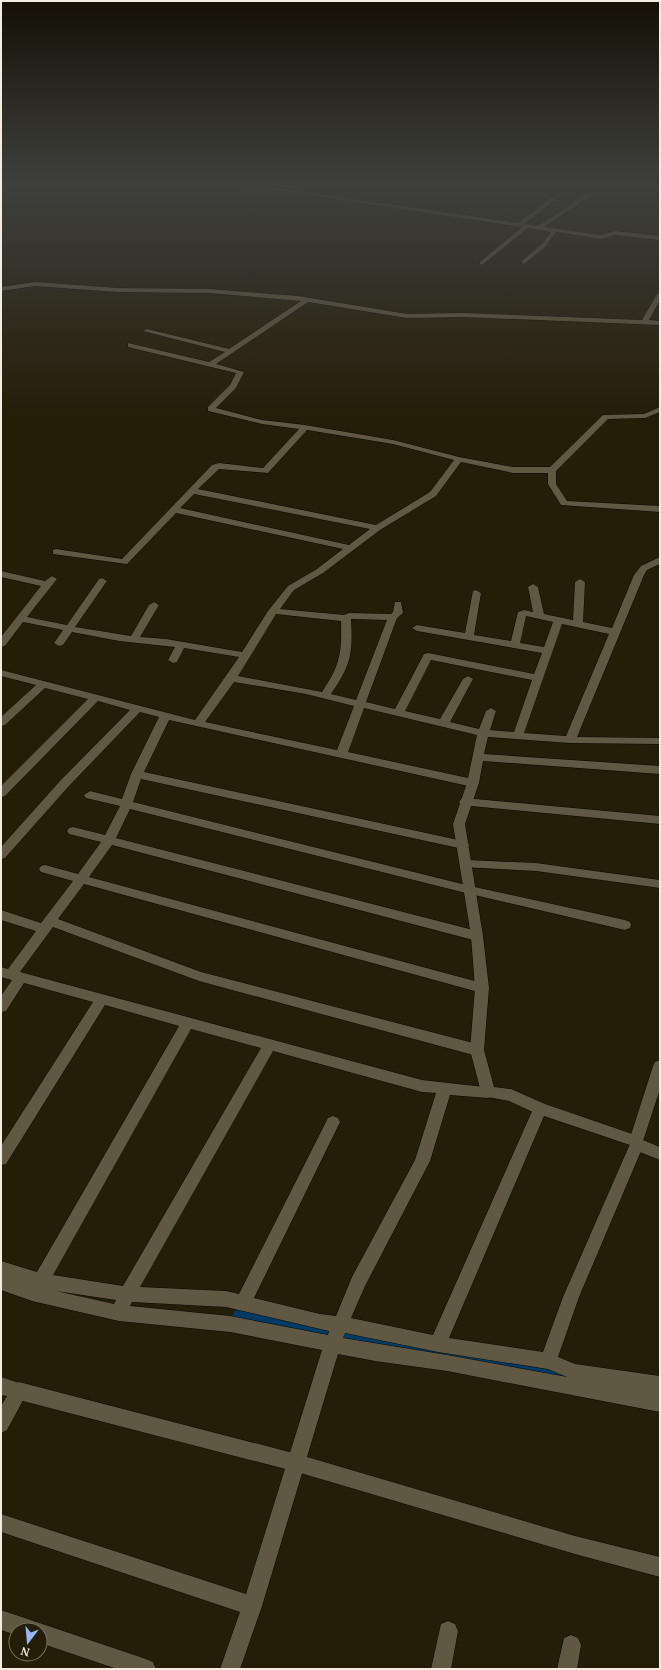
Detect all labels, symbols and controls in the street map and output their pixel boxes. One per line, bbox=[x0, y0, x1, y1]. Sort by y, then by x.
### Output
north arrow bbox=[8, 1622, 48, 1662]
text: N bbox=[19, 1644, 31, 1660]

